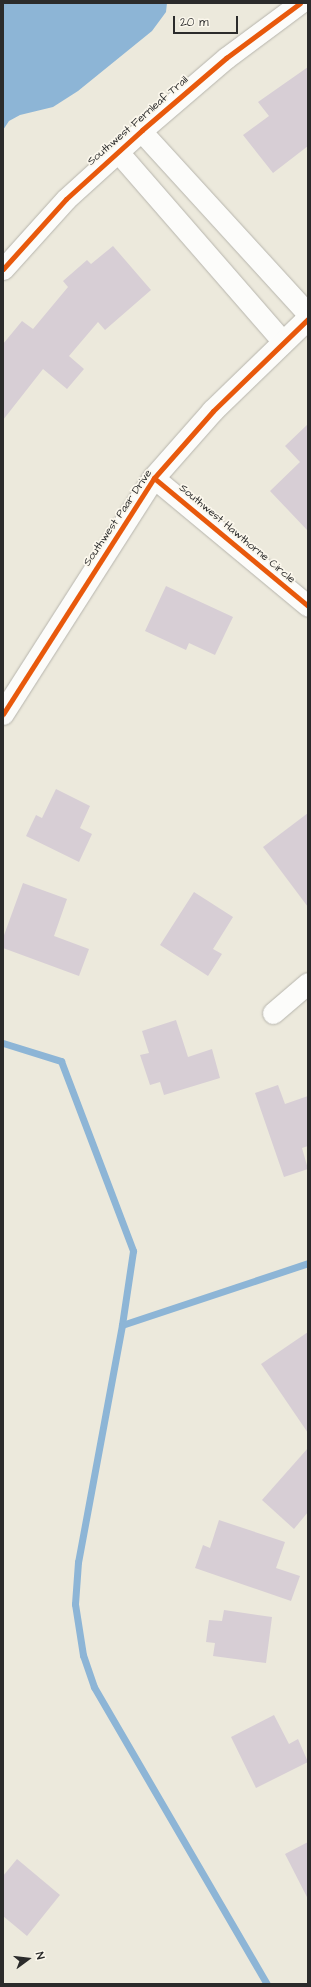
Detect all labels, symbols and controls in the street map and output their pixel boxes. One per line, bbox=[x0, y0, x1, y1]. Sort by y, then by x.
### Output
scale bar bbox=[175, 8, 240, 34]
text: 20 m bbox=[180, 14, 209, 31]
street label: Southwest Fernleaf Trail bbox=[85, 74, 191, 168]
street label: Southwest Paar Drive bbox=[81, 467, 155, 569]
street label: Southwest Hawthorne Circle bbox=[176, 482, 298, 586]
north arrow bbox=[8, 1939, 48, 1979]
text: N bbox=[32, 1950, 48, 1961]

